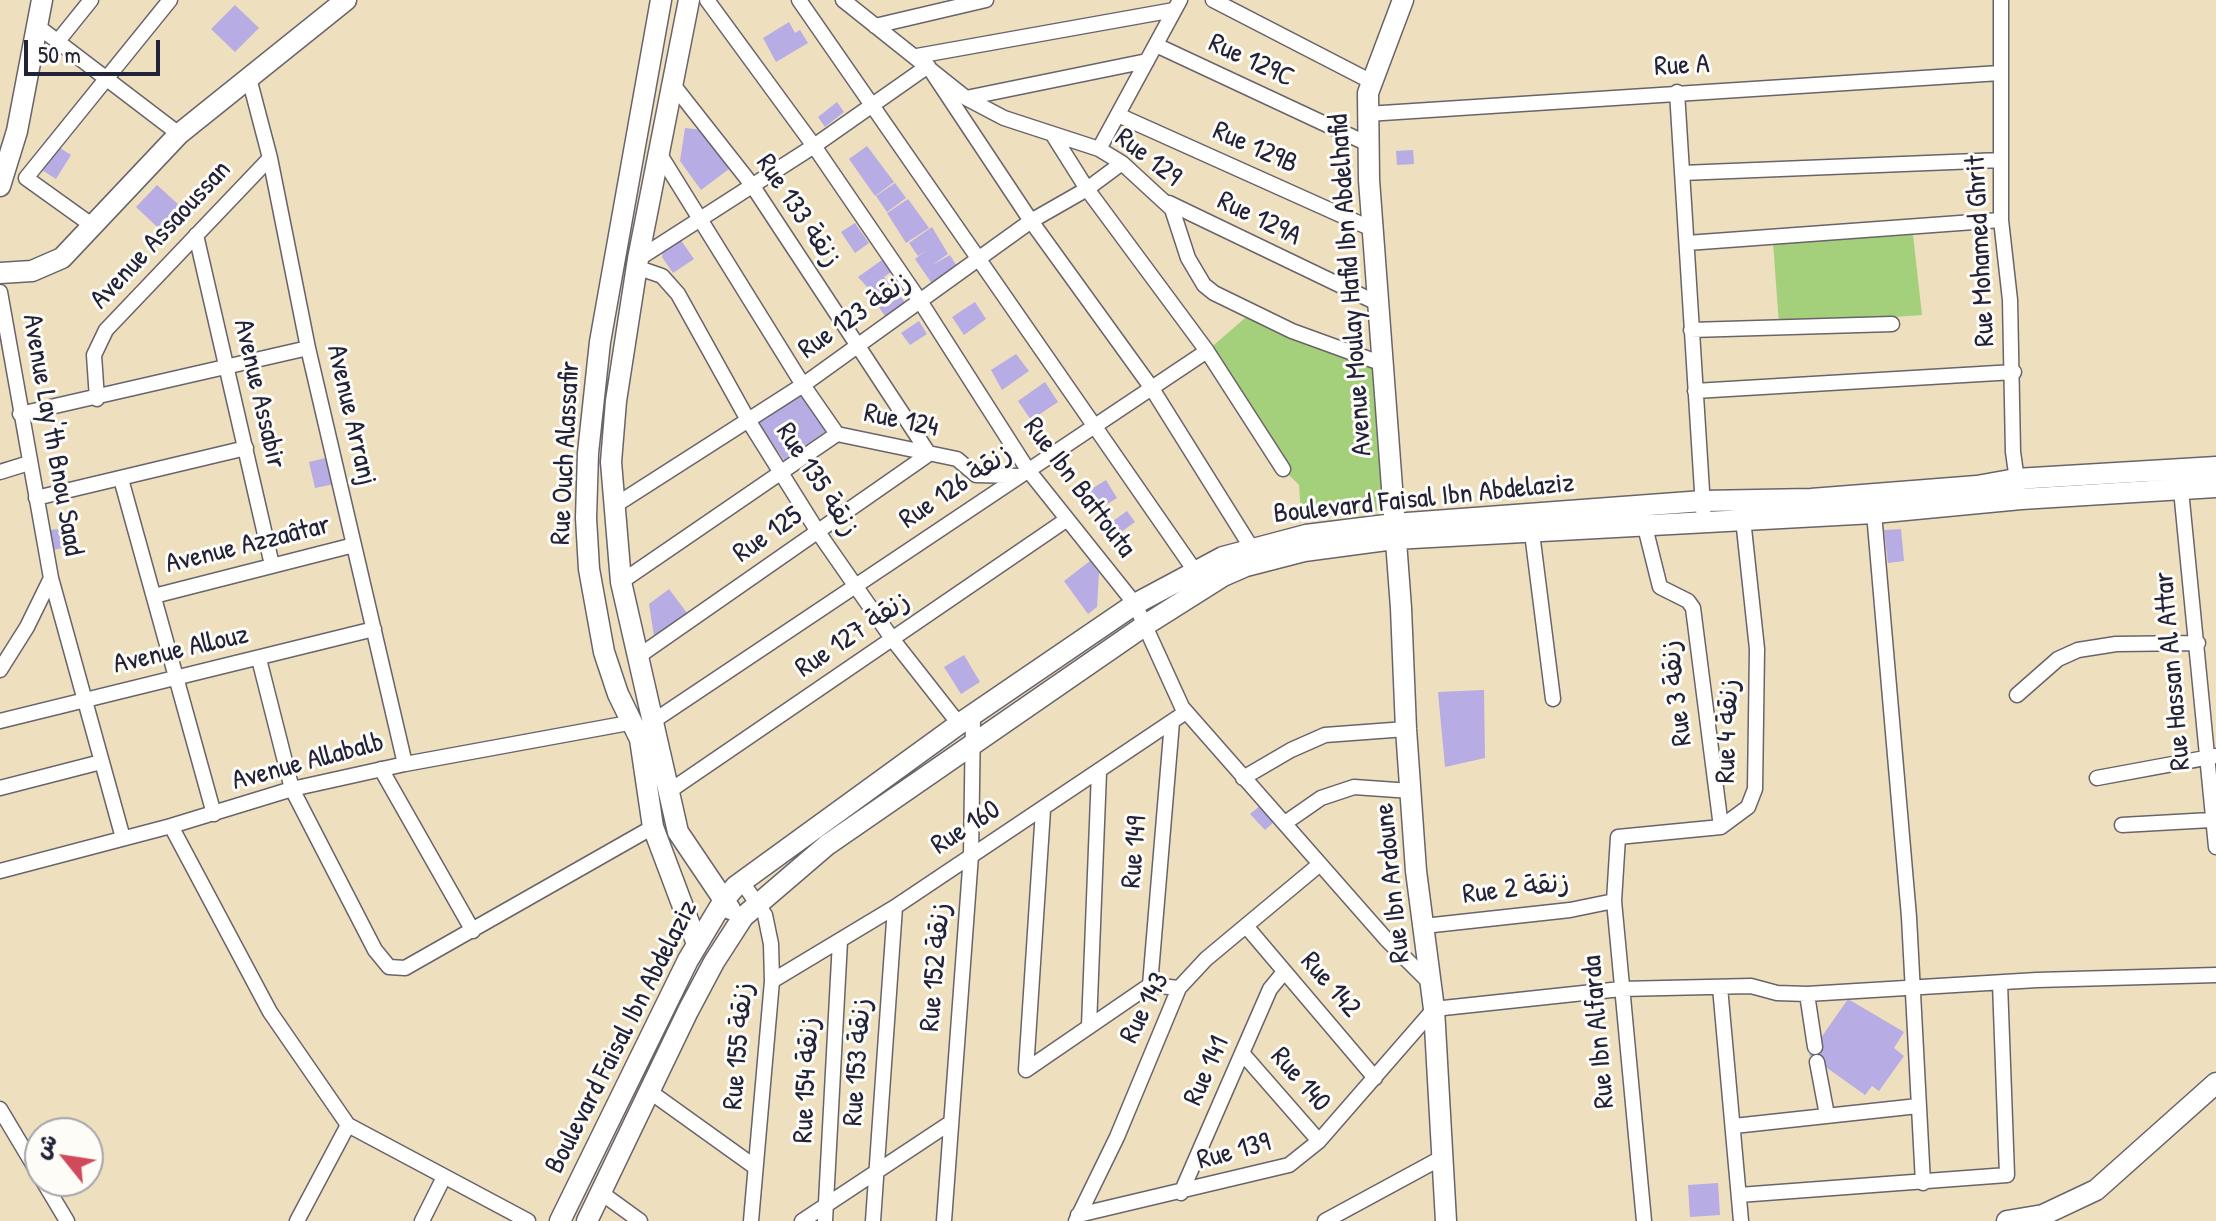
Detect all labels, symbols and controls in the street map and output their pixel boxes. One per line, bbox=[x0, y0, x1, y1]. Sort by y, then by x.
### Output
scale bar bbox=[28, 24, 164, 74]
street label: Rue 129C bbox=[1203, 27, 1299, 95]
text: 50 m bbox=[38, 38, 81, 70]
street label: Rue A bbox=[1654, 48, 1710, 84]
street label: Avenue Moulay Hafid Ibn Abdelhafid bbox=[1322, 113, 1380, 457]
street label: Rue 129B bbox=[1207, 115, 1303, 181]
street label: Rue 129 bbox=[1108, 122, 1188, 194]
street label: Rue 133 زنقة bbox=[748, 148, 848, 274]
street label: Avenue Assaoussan bbox=[83, 154, 239, 316]
street label: Rue Mohamed Ghrit bbox=[1959, 154, 2003, 348]
street label: Rue 129A bbox=[1212, 184, 1306, 254]
street label: Rue 123 زنقة bbox=[792, 265, 918, 367]
street label: Avenue Lay'th Bnou Saad bbox=[14, 312, 90, 558]
street label: Avenue Assabir bbox=[226, 316, 292, 472]
street label: Avenue Arranj bbox=[319, 342, 383, 488]
street label: Rue Ouch Alassafir bbox=[544, 360, 588, 546]
street label: Rue 124 bbox=[861, 397, 941, 445]
street label: Rue Ibn Battouta bbox=[1016, 412, 1142, 564]
street label: Rue 135 زنقة bbox=[768, 417, 866, 543]
street label: Rue 126 زنقة bbox=[893, 437, 1019, 537]
street label: Boulevard Faisal Ibn Abdelaziz bbox=[1272, 467, 1576, 531]
street label: Rue 125 bbox=[727, 499, 809, 571]
street label: Avenue Azzaâtar bbox=[162, 508, 334, 582]
street label: Rue Hassan Al Attar bbox=[2148, 570, 2198, 772]
street label: Rue 127 زنقة bbox=[789, 584, 917, 686]
street label: Avenue Allouz bbox=[110, 618, 252, 682]
street label: Rue 3 زنقة bbox=[1654, 638, 1700, 748]
street label: Rue 4 زنقة bbox=[1709, 678, 1747, 784]
street label: Avenue Allabalb bbox=[228, 726, 388, 798]
street label: Rue 160 bbox=[925, 793, 1007, 863]
street label: Rue Ibn Ardoune bbox=[1368, 802, 1418, 964]
street label: Rue 149 bbox=[1115, 814, 1155, 890]
street label: Rue 2 زنقة bbox=[1461, 866, 1571, 912]
street label: Boulevard Faisal Ibn Abdelaziz bbox=[538, 895, 706, 1179]
street label: Rue 152 زنقة bbox=[914, 901, 958, 1033]
street label: Rue 142 bbox=[1293, 946, 1367, 1024]
street label: Rue Ibn Alfarda bbox=[1576, 954, 1622, 1110]
street label: Rue 143 bbox=[1113, 967, 1177, 1049]
street label: Rue 155 زنقة bbox=[717, 981, 761, 1111]
street label: Rue 153 زنقة bbox=[837, 997, 879, 1127]
street label: Rue 154 زنقة bbox=[787, 1016, 827, 1144]
street label: Rue 141 bbox=[1177, 1031, 1237, 1111]
street label: Rue 140 bbox=[1263, 1041, 1337, 1119]
north arrow bbox=[24, 1117, 104, 1197]
street label: Rue 139 bbox=[1194, 1126, 1274, 1178]
text: ش bbox=[26, 1128, 64, 1164]

